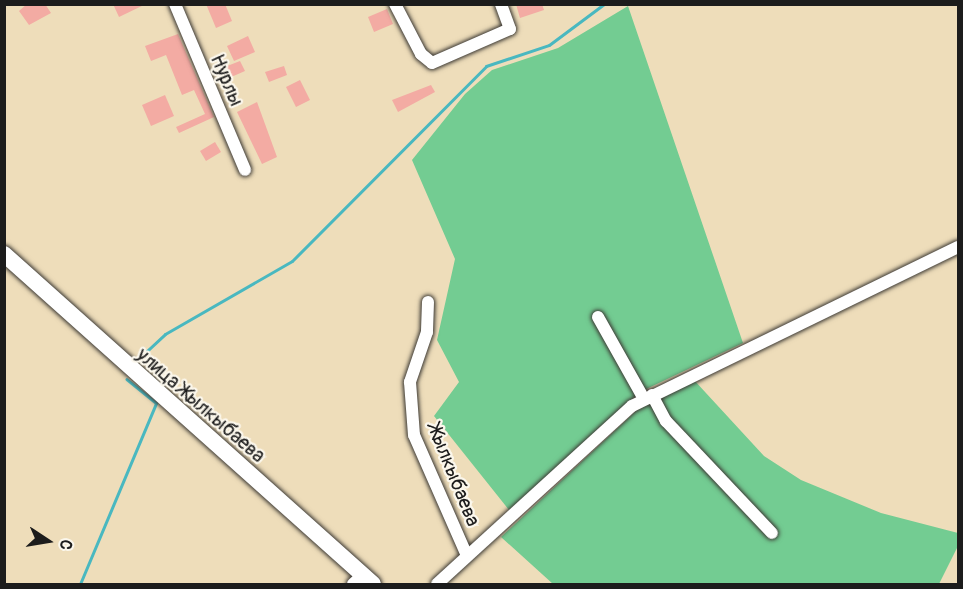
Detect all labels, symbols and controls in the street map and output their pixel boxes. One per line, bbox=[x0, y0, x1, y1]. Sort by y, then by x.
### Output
street label: Нурлы bbox=[205, 50, 249, 110]
street label: улица Жылкыбаева bbox=[132, 343, 270, 467]
street label: Жылкыбаева bbox=[423, 420, 485, 530]
north arrow bbox=[18, 511, 78, 571]
text: С bbox=[55, 538, 76, 552]

